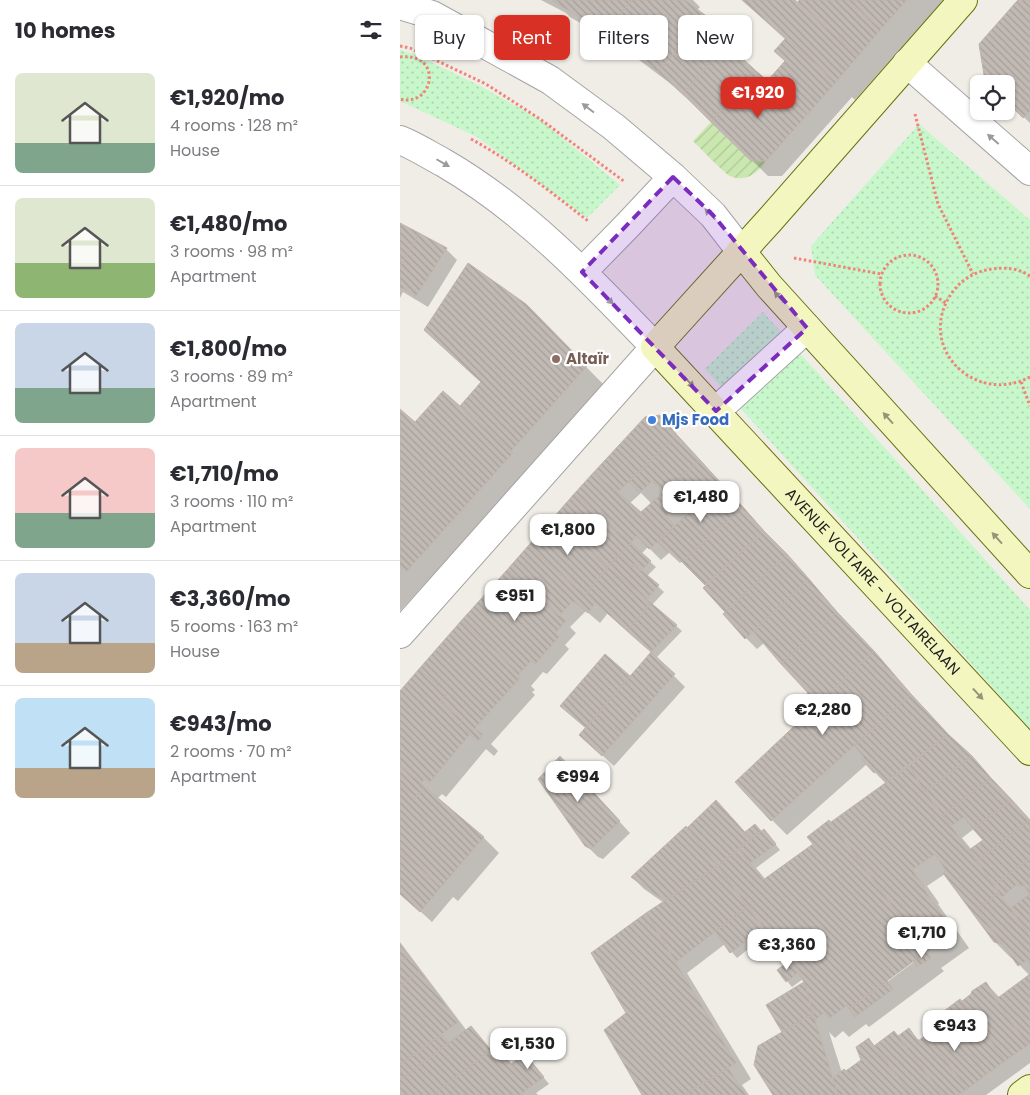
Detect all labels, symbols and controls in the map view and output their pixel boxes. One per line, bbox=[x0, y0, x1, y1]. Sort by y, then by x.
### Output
chip: Buy bbox=[415, 15, 484, 60]
chip: Rent bbox=[494, 15, 570, 60]
chip: Filters bbox=[580, 15, 668, 60]
chip: New bbox=[678, 15, 752, 60]
text: 10 homes bbox=[15, 16, 115, 45]
icon: filters bbox=[357, 16, 385, 44]
map controls bbox=[970, 75, 1015, 120]
button: locate bbox=[970, 75, 1015, 120]
pin: €1,920 bbox=[717, 76, 799, 119]
text: €1,920 bbox=[732, 81, 784, 104]
text: €1,920/mo bbox=[170, 83, 284, 112]
icon: home bbox=[55, 93, 115, 153]
one-way arrow bbox=[582, 102, 595, 113]
text: 4 rooms · 128 m² bbox=[170, 114, 298, 137]
one-way arrow bbox=[988, 133, 1000, 145]
text: House bbox=[170, 139, 220, 162]
one-way arrow bbox=[436, 158, 450, 167]
one-way arrow bbox=[704, 208, 716, 220]
text: €1,480/mo bbox=[170, 209, 287, 238]
icon: home bbox=[55, 218, 115, 278]
text: 3 rooms · 98 m² bbox=[170, 240, 293, 263]
text: Apartment bbox=[170, 265, 257, 288]
one-way arrow bbox=[773, 292, 785, 304]
one-way arrow bbox=[602, 293, 614, 305]
text: €1,800/mo bbox=[170, 334, 287, 363]
icon: home bbox=[55, 343, 115, 403]
place label: Altaïr bbox=[566, 348, 610, 369]
marker: Altaïr bbox=[550, 353, 562, 365]
text: 3 rooms · 89 m² bbox=[170, 365, 293, 388]
one-way arrow bbox=[683, 375, 695, 387]
text: Apartment bbox=[170, 390, 257, 413]
place label: Mjs Food bbox=[662, 409, 729, 430]
one-way arrow bbox=[882, 412, 894, 424]
marker: Mjs Food bbox=[646, 414, 658, 426]
text: €1,710/mo bbox=[170, 459, 279, 488]
icon: home bbox=[55, 468, 115, 528]
pin: €1,480 bbox=[660, 480, 742, 523]
street label: AVENUE VOLTAIRE - VOLTAIRELAAN bbox=[781, 483, 965, 679]
text: €1,480 bbox=[674, 485, 728, 508]
text: 3 rooms · 110 m² bbox=[170, 490, 293, 513]
pin: €1,800 bbox=[527, 514, 609, 556]
text: Apartment bbox=[170, 515, 257, 538]
text: €1,800 bbox=[541, 518, 595, 541]
one-way arrow bbox=[991, 532, 1003, 544]
pin: €951 bbox=[485, 580, 545, 622]
text: €3,360/mo bbox=[170, 584, 290, 613]
text: €951 bbox=[496, 584, 535, 607]
icon: home bbox=[55, 593, 115, 653]
text: 5 rooms · 163 m² bbox=[170, 615, 298, 638]
text: House bbox=[170, 640, 220, 663]
one-way arrow bbox=[972, 688, 984, 700]
pin: €2,280 bbox=[782, 694, 864, 736]
text: €2,280 bbox=[795, 698, 851, 721]
text: €943/mo bbox=[170, 709, 272, 738]
icon: home bbox=[55, 718, 115, 778]
text: 2 rooms · 70 m² bbox=[170, 740, 292, 763]
pin: €994 bbox=[548, 760, 608, 803]
text: Apartment bbox=[170, 765, 257, 788]
text: €994 bbox=[556, 765, 600, 788]
pin: €1,710 bbox=[881, 916, 963, 959]
text: €1,710 bbox=[898, 921, 946, 944]
pin: €3,360 bbox=[746, 928, 828, 971]
text: €3,360 bbox=[758, 933, 816, 956]
pin: €943 bbox=[925, 1010, 985, 1052]
text: €943 bbox=[933, 1014, 977, 1037]
pin: €1,530 bbox=[487, 1028, 569, 1070]
text: €1,530 bbox=[501, 1032, 555, 1055]

